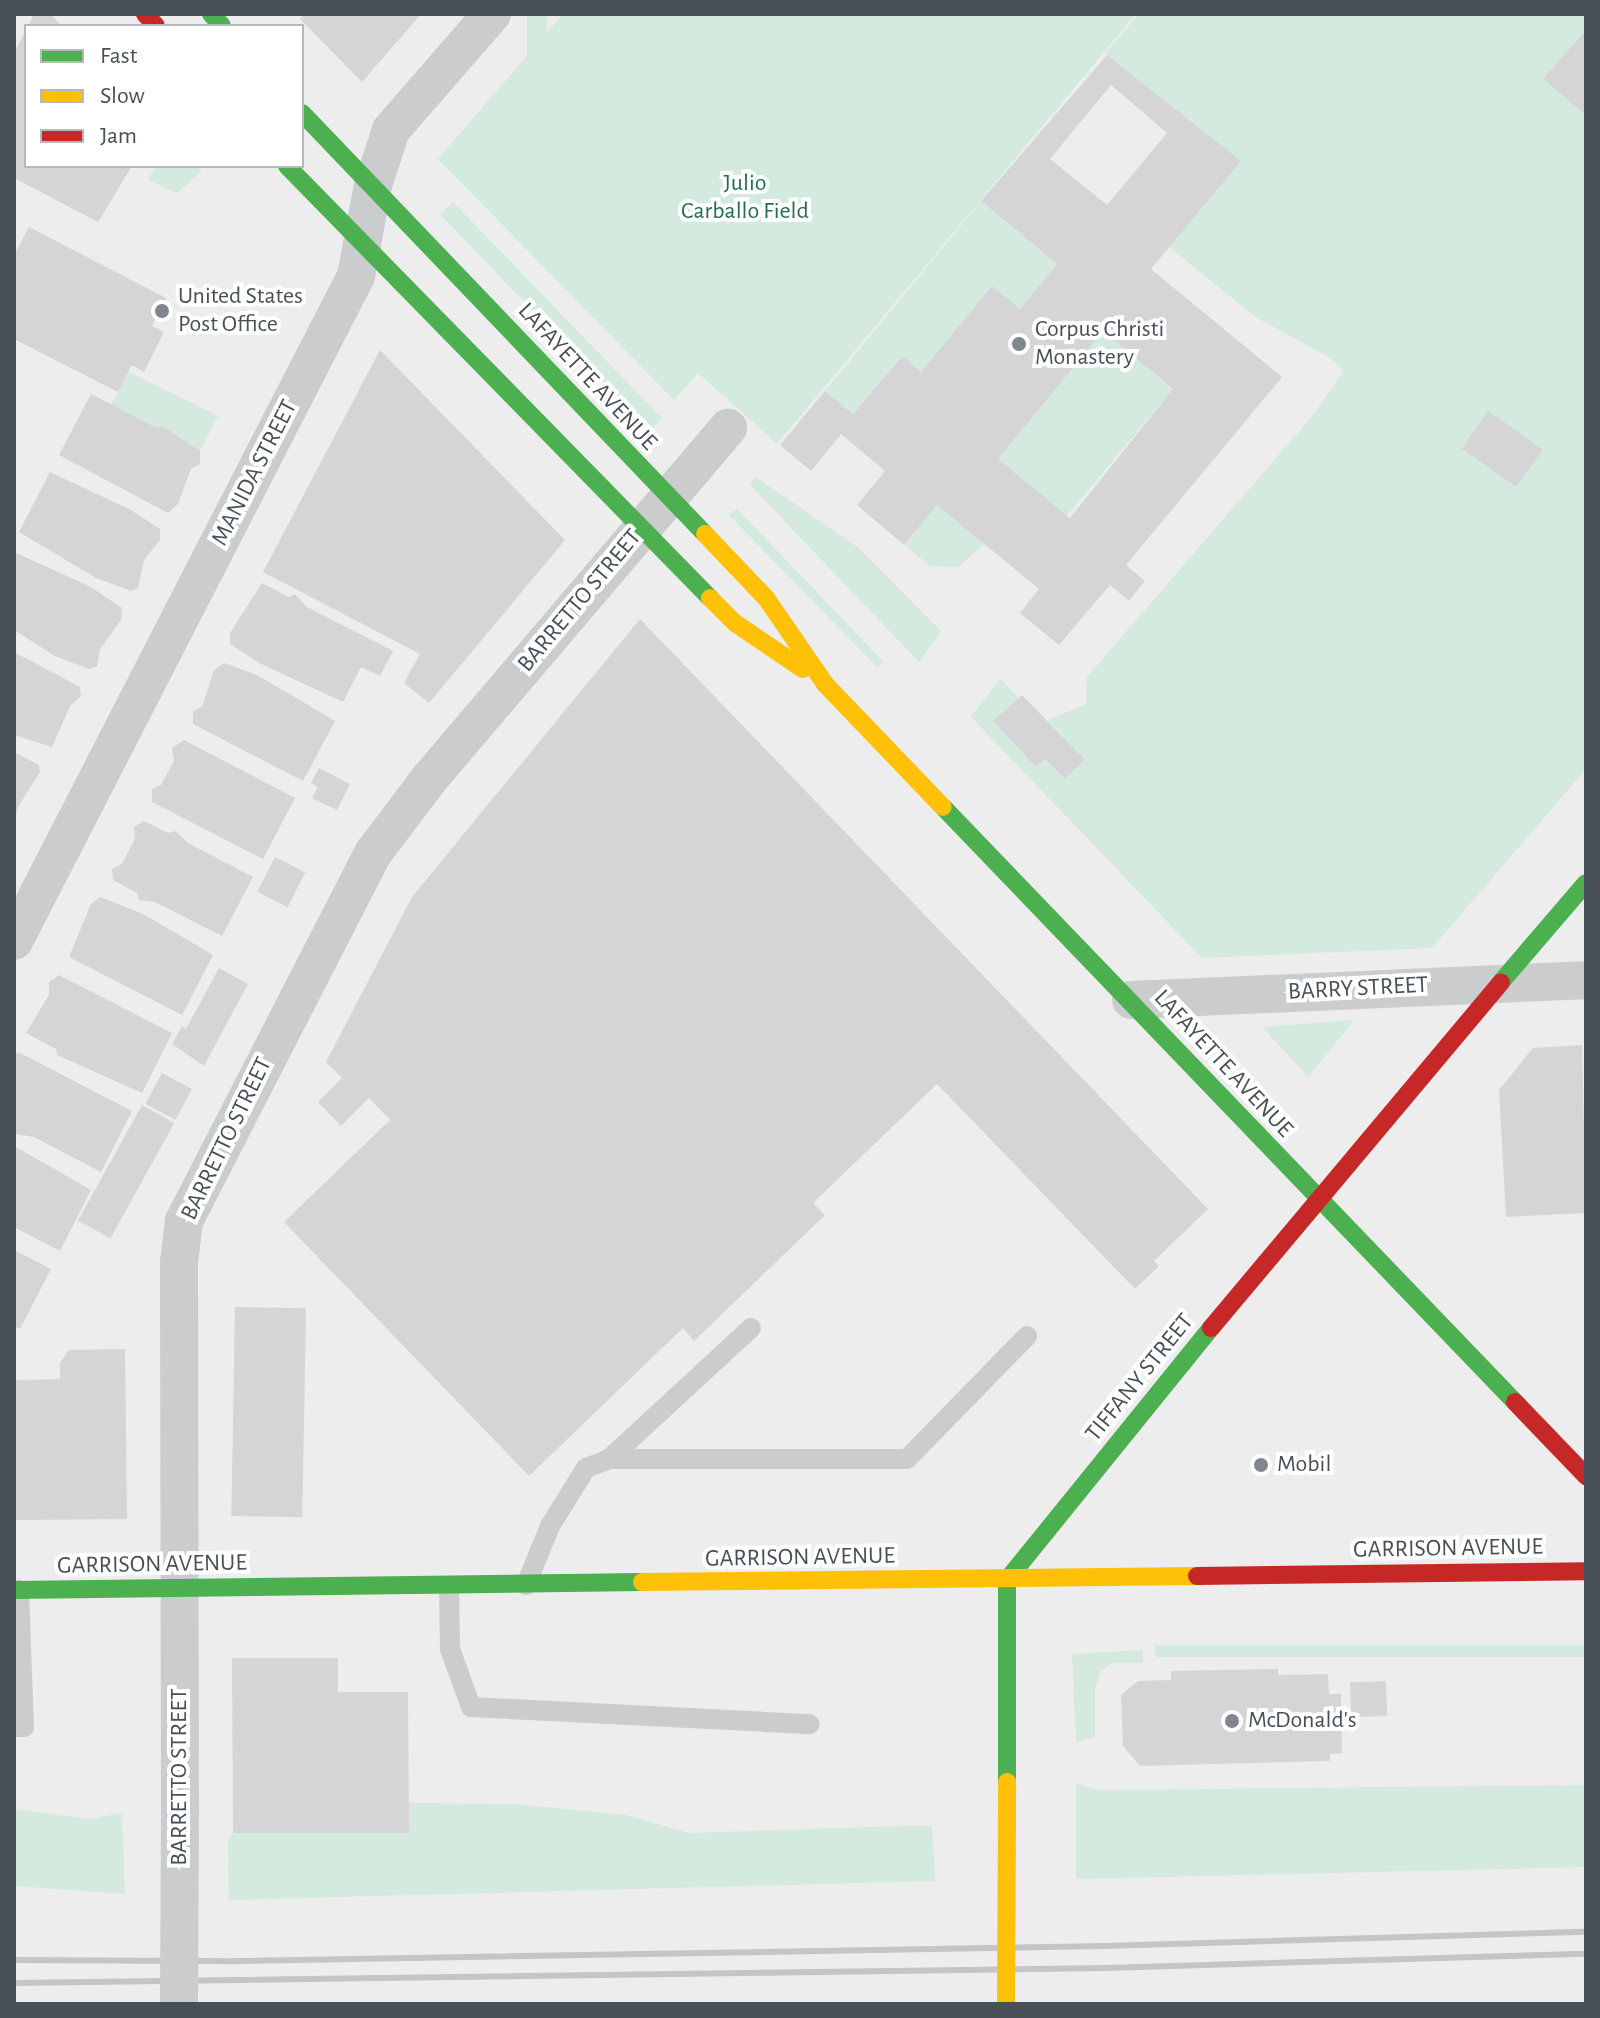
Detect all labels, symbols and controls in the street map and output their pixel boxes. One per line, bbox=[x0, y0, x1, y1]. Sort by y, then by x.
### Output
legend bbox=[24, 24, 304, 168]
text: Fast bbox=[100, 44, 137, 68]
text: Slow bbox=[100, 84, 145, 108]
text: Jam bbox=[100, 124, 137, 148]
park label: Julio Carballo Field bbox=[681, 170, 809, 226]
place label: United States Post Office bbox=[178, 283, 303, 339]
street label: LAFAYETTE AVENUE bbox=[511, 297, 663, 457]
marker: United States Post Office bbox=[153, 302, 171, 320]
place label: Corpus Christi Monastery bbox=[1035, 316, 1164, 372]
marker: Corpus Christi Monastery bbox=[1010, 335, 1028, 353]
street label: MANIDA STREET bbox=[206, 395, 304, 551]
street label: BARRETTO STREET bbox=[512, 524, 648, 678]
street label: BARRY STREET bbox=[1287, 971, 1429, 1007]
street label: LAFAYETTE AVENUE bbox=[1147, 984, 1299, 1144]
street label: BARRETTO STREET bbox=[175, 1053, 279, 1225]
street label: TIFFANY STREET bbox=[1080, 1308, 1200, 1448]
place label: Mobil bbox=[1277, 1451, 1331, 1479]
marker: Mobil bbox=[1252, 1456, 1270, 1474]
street label: GARRISON AVENUE bbox=[1353, 1533, 1543, 1565]
street label: GARRISON AVENUE bbox=[705, 1542, 895, 1574]
street label: GARRISON AVENUE bbox=[57, 1549, 247, 1581]
street label: BARRETTO STREET bbox=[166, 1688, 194, 1866]
place label: McDonald's bbox=[1248, 1707, 1357, 1735]
marker: McDonald's bbox=[1223, 1712, 1241, 1730]

